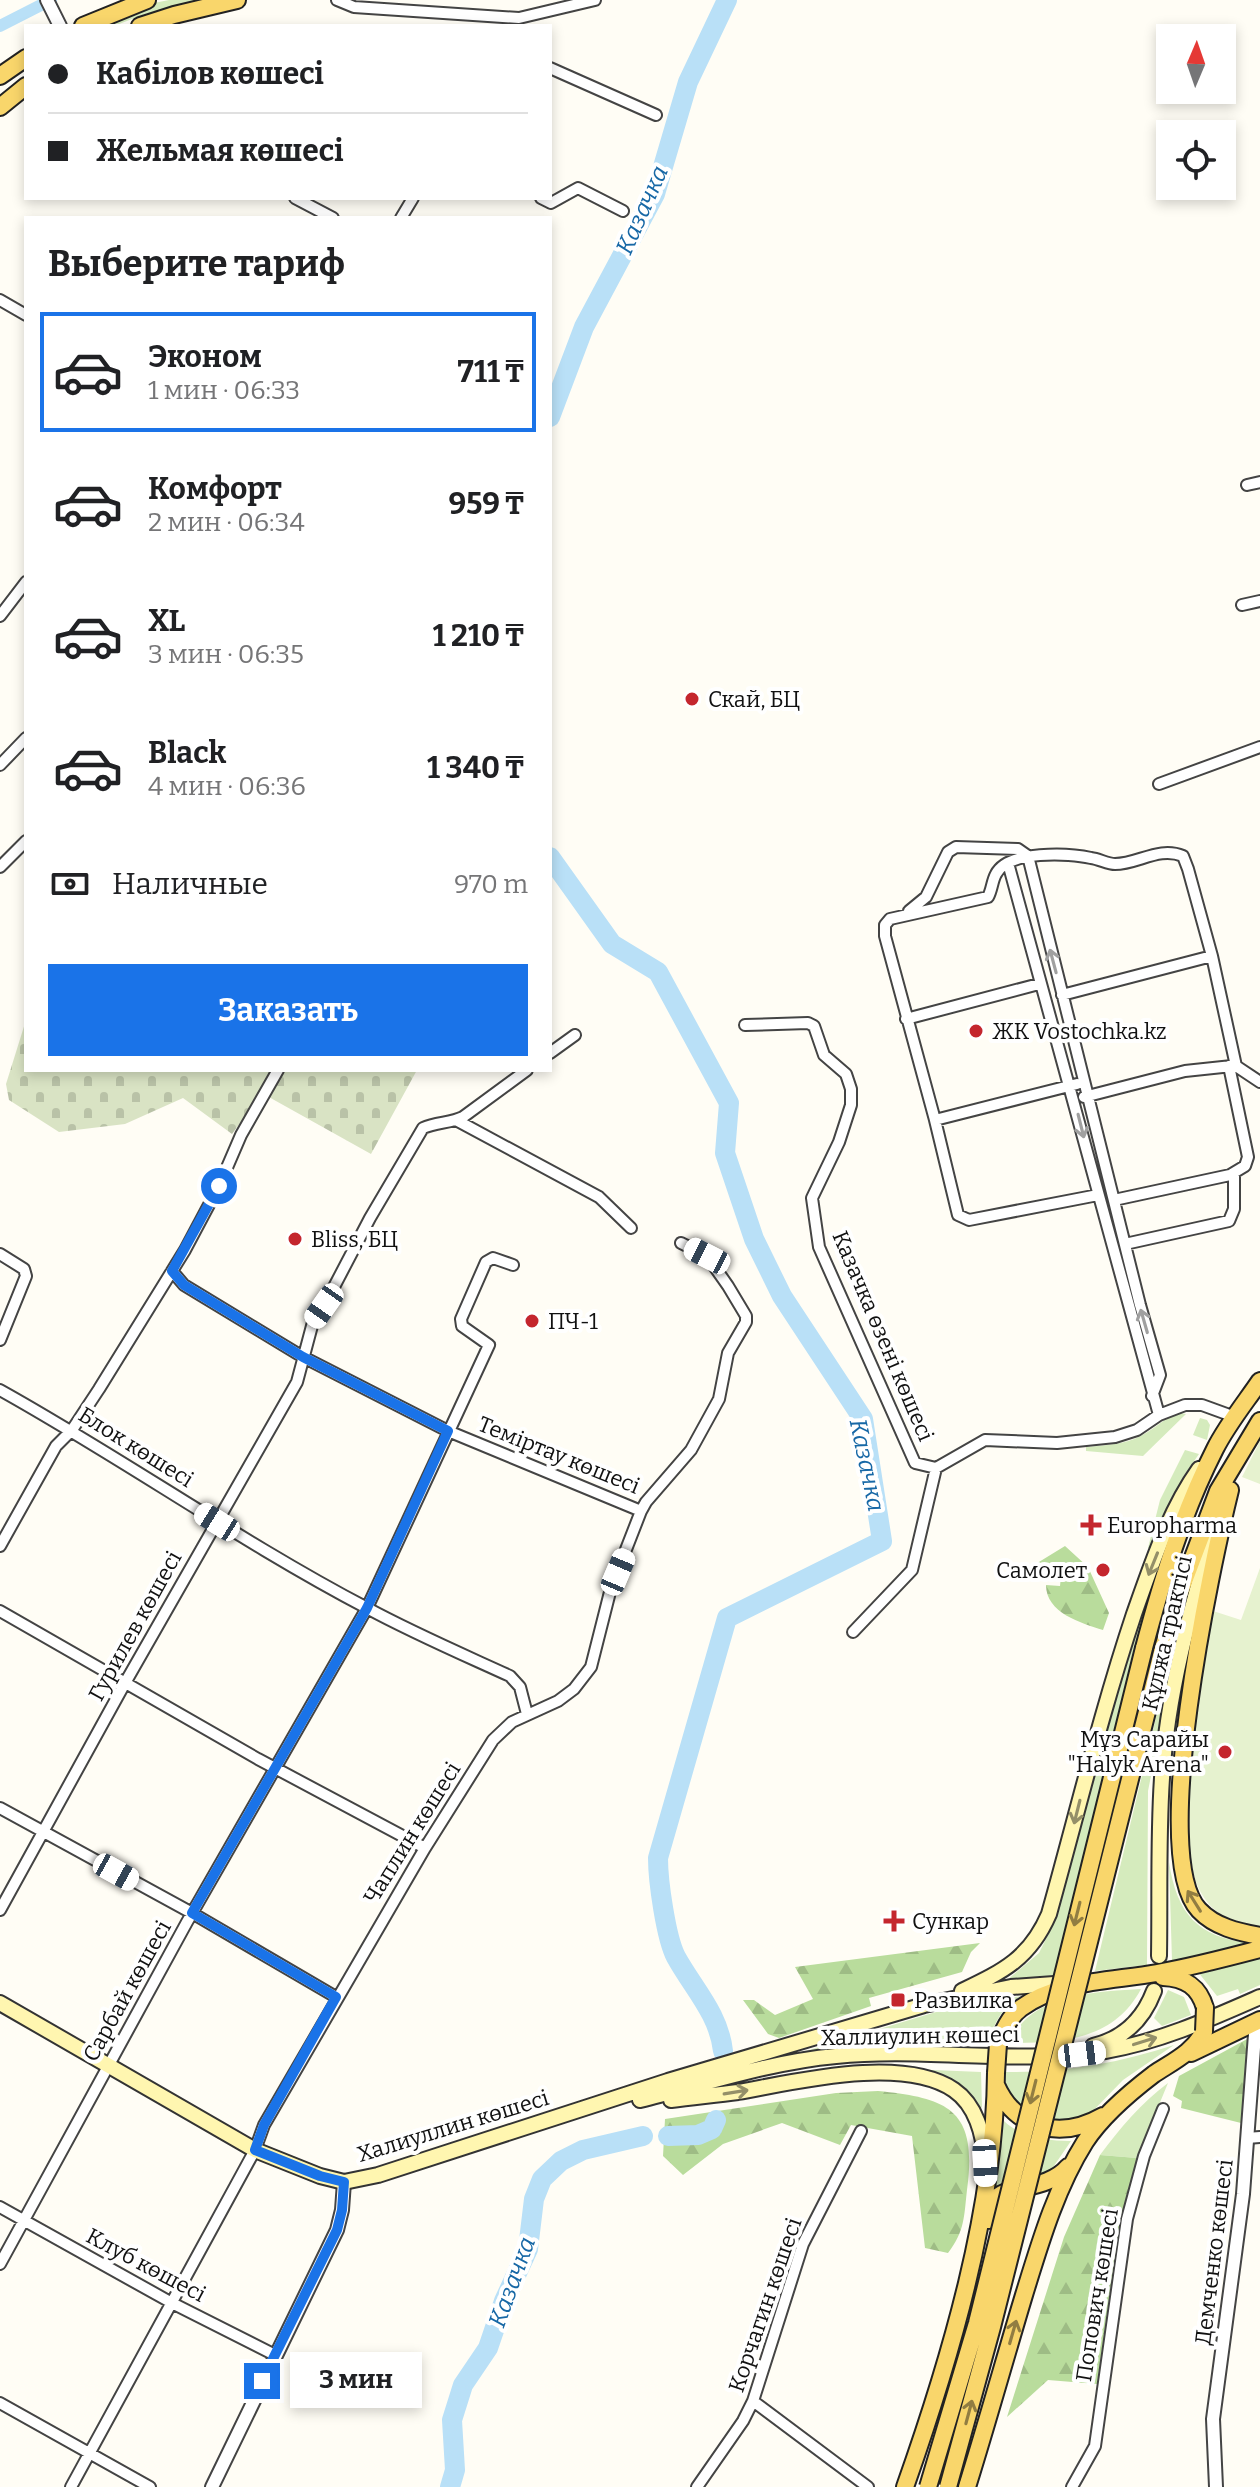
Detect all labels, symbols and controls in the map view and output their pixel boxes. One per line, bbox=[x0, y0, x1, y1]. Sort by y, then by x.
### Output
north arrow bbox=[1156, 24, 1236, 104]
map controls bbox=[1156, 24, 1236, 200]
text: Кабілов көшесі bbox=[96, 56, 324, 92]
button: locate bbox=[1156, 120, 1236, 200]
text: Жельмая көшесі bbox=[96, 133, 343, 169]
water label: Казачка bbox=[610, 161, 674, 259]
text: Выберите тариф bbox=[48, 242, 345, 286]
icon: car bbox=[52, 336, 124, 408]
text: Эконом bbox=[148, 339, 262, 375]
text: 711 ₸ bbox=[458, 354, 524, 390]
text: 1 мин · 06:33 bbox=[148, 375, 300, 406]
icon: car bbox=[52, 468, 124, 540]
text: Комфорт bbox=[148, 471, 282, 507]
text: 959 ₸ bbox=[448, 486, 524, 522]
text: 2 мин · 06:34 bbox=[148, 507, 305, 538]
icon: car bbox=[52, 600, 124, 672]
text: XL bbox=[148, 603, 185, 639]
text: 1 210 ₸ bbox=[433, 618, 524, 654]
text: 3 мин · 06:35 bbox=[148, 639, 304, 670]
place label: Скай, БЦ bbox=[708, 686, 800, 713]
marker: Скай, БЦ bbox=[683, 690, 701, 708]
icon: car bbox=[52, 732, 124, 804]
text: Black bbox=[148, 735, 226, 771]
text: 1 340 ₸ bbox=[427, 750, 524, 786]
text: 4 мин · 06:36 bbox=[148, 771, 306, 802]
icon: cash bbox=[48, 862, 92, 906]
text: Наличные bbox=[112, 866, 268, 902]
text: 970 m bbox=[454, 869, 528, 900]
one-way arrow bbox=[1045, 948, 1060, 974]
button: Заказать bbox=[48, 964, 528, 1056]
place label: ЖК Vostochka.kz bbox=[992, 1018, 1167, 1045]
marker: ЖК Vostochka.kz bbox=[967, 1022, 985, 1040]
one-way arrow bbox=[1075, 1113, 1090, 1139]
route start bbox=[201, 1168, 237, 1204]
place label: Bliss, БЦ bbox=[311, 1226, 398, 1253]
street label: Казачка өзені көшесі bbox=[826, 1227, 940, 1446]
marker: Bliss, БЦ bbox=[286, 1230, 304, 1248]
car bbox=[680, 1234, 734, 1278]
car bbox=[300, 1279, 348, 1333]
place label: ПЧ-1 bbox=[548, 1308, 598, 1335]
one-way arrow bbox=[1136, 1309, 1151, 1335]
marker: ПЧ-1 bbox=[523, 1312, 541, 1330]
street label: Блок көшесі bbox=[74, 1401, 199, 1493]
street label: Теміртау көшесі bbox=[474, 1410, 644, 1500]
water label: Казачка bbox=[844, 1416, 890, 1514]
car bbox=[190, 1499, 244, 1545]
place label: Europharma bbox=[1107, 1512, 1237, 1539]
marker: Europharma bbox=[1082, 1516, 1100, 1534]
car bbox=[598, 1545, 638, 1599]
street label: Гурилев көшесі bbox=[83, 1546, 188, 1706]
one-way arrow bbox=[1144, 1551, 1159, 1576]
street label: Құлжа трактісі bbox=[1136, 1553, 1198, 1713]
place label: Самолет bbox=[996, 1557, 1087, 1584]
marker: Самолет bbox=[1094, 1561, 1112, 1579]
place label: Мұз Сарайы "Halyk Arena" bbox=[1067, 1726, 1209, 1778]
marker: Мұз Сарайы "Halyk Arena" bbox=[1216, 1743, 1234, 1761]
street label: Чаплин көшесі bbox=[358, 1757, 467, 1909]
one-way arrow bbox=[1068, 1799, 1083, 1825]
car bbox=[89, 1850, 143, 1894]
one-way arrow bbox=[1186, 1890, 1203, 1912]
one-way arrow bbox=[1069, 1901, 1084, 1926]
place label: Сункар bbox=[912, 1908, 989, 1935]
marker: Сункар bbox=[883, 1910, 905, 1932]
street label: Сарбай көшесі bbox=[77, 1915, 177, 2066]
place label: Развилка bbox=[914, 1987, 1013, 2014]
marker: Развилка bbox=[889, 1991, 907, 2009]
street label: Халлиулин көшесі bbox=[820, 2021, 1020, 2051]
one-way arrow bbox=[1133, 2033, 1158, 2048]
car bbox=[1057, 2039, 1107, 2069]
one-way arrow bbox=[1025, 2079, 1040, 2104]
one-way arrow bbox=[722, 2083, 748, 2098]
street label: Халиуллин көшесі bbox=[354, 2084, 552, 2168]
car bbox=[972, 2138, 998, 2188]
street label: Демченко көшесі bbox=[1189, 2157, 1239, 2346]
street label: Попович көшесі bbox=[1070, 2206, 1124, 2384]
street label: Корчагин көшесі bbox=[723, 2214, 808, 2396]
street label: Клуб көшесі bbox=[82, 2222, 211, 2308]
water label: Казачка bbox=[483, 2233, 541, 2331]
one-way arrow bbox=[1006, 2319, 1021, 2345]
callout: 3 мин bbox=[290, 2353, 422, 2409]
route end bbox=[244, 2363, 280, 2399]
text: 3 мин bbox=[319, 2364, 393, 2395]
one-way arrow bbox=[962, 2399, 977, 2425]

